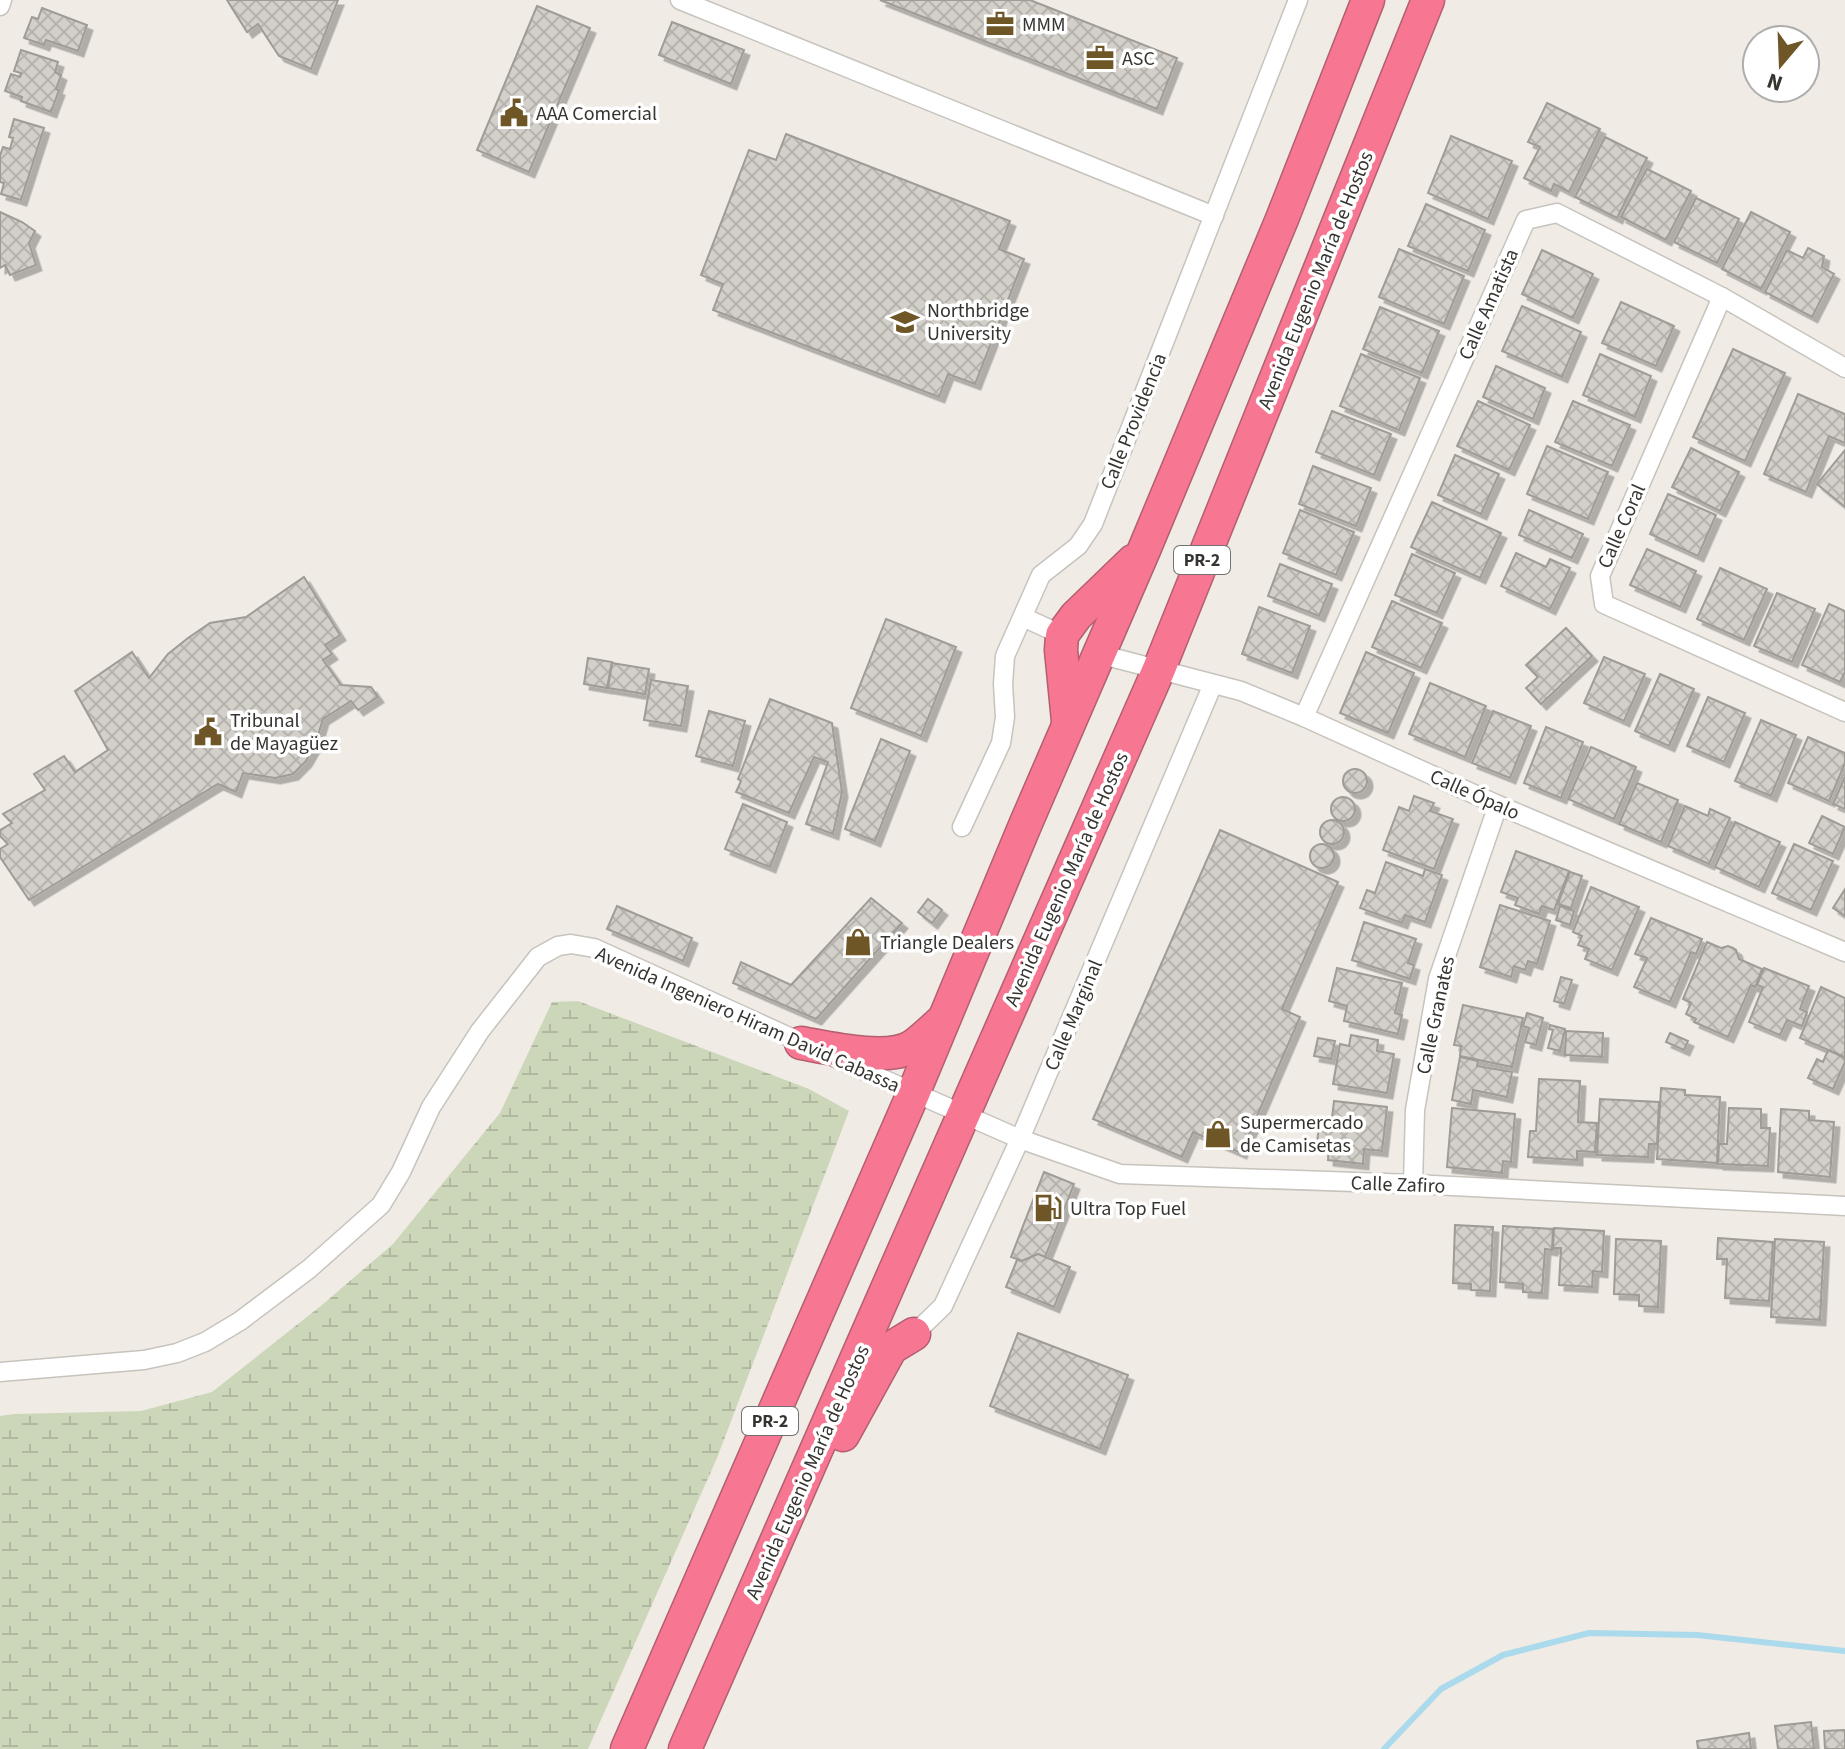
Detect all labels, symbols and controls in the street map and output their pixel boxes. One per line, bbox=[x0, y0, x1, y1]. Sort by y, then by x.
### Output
office icon: MMM bbox=[985, 9, 1015, 39]
place label: MMM bbox=[1022, 11, 1066, 39]
north arrow bbox=[1741, 24, 1821, 104]
office icon: ASC bbox=[1085, 43, 1115, 73]
place label: ASC bbox=[1122, 45, 1155, 73]
text: N bbox=[1763, 64, 1787, 99]
public building icon: AAA Comercial bbox=[499, 98, 529, 128]
place label: AAA Comercial bbox=[536, 100, 657, 128]
street label: Avenida Eugenio María de Hostos bbox=[1251, 147, 1381, 413]
street label: Calle Amatista bbox=[1452, 244, 1526, 364]
place label: Northbridge University bbox=[927, 297, 1029, 348]
school or university icon: Northbridge University bbox=[890, 307, 920, 337]
street label: Calle Providencia bbox=[1094, 349, 1174, 494]
street label: Calle Coral bbox=[1591, 480, 1653, 573]
road number: PR-2 bbox=[1174, 546, 1230, 574]
place label: Tribunal de Mayagüez bbox=[230, 707, 338, 758]
public building icon: Tribunal de Mayagüez bbox=[193, 717, 223, 747]
street label: Avenida Eugenio María de Hostos bbox=[998, 748, 1136, 1011]
street label: Calle Ópalo bbox=[1425, 763, 1524, 827]
shop icon: Triangle Dealers bbox=[843, 927, 873, 957]
place label: Triangle Dealers bbox=[880, 929, 1014, 957]
street label: Avenida Ingeniero Hiram David Cabassa bbox=[591, 940, 904, 1100]
street label: Calle Granates bbox=[1410, 954, 1462, 1077]
street label: Calle Marginal bbox=[1038, 956, 1110, 1075]
place label: Supermercado de Camisetas bbox=[1240, 1109, 1364, 1160]
shop icon: Supermercado de Camisetas bbox=[1203, 1119, 1233, 1149]
street label: Calle Zafiro bbox=[1350, 1169, 1446, 1201]
fuel station icon: Ultra Top Fuel bbox=[1033, 1193, 1063, 1223]
place label: Ultra Top Fuel bbox=[1070, 1195, 1186, 1223]
street label: Avenida Eugenio María de Hostos bbox=[739, 1341, 877, 1604]
road number: PR-2 bbox=[742, 1407, 798, 1435]

